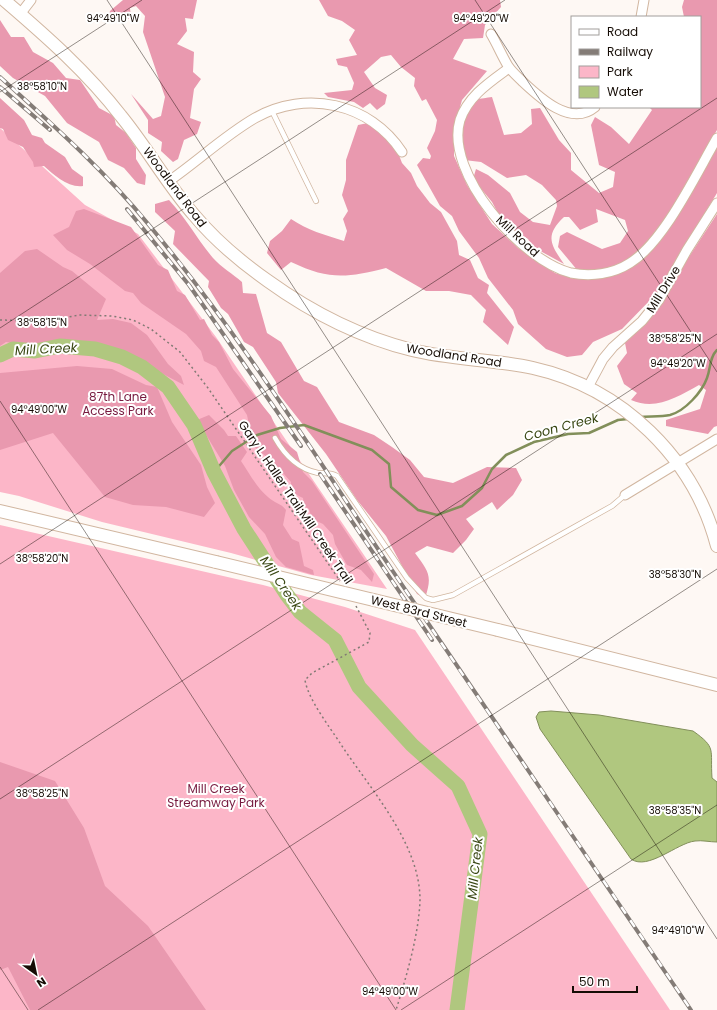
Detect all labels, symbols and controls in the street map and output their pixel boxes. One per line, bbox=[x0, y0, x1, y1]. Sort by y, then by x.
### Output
text: 94°49'10"W bbox=[86, 11, 140, 26]
text: 94°49'20"W bbox=[453, 11, 509, 26]
legend bbox=[571, 16, 701, 108]
text: Road bbox=[607, 23, 638, 40]
text: Railway bbox=[607, 43, 653, 60]
text: Park bbox=[607, 63, 634, 80]
text: 38°58'10"N bbox=[17, 79, 67, 94]
text: Water bbox=[607, 83, 644, 100]
street label: Woodland Road bbox=[139, 143, 211, 231]
street label: Mill Road bbox=[493, 212, 543, 260]
street label: Mill Drive bbox=[642, 262, 684, 316]
text: 38°58'15"N bbox=[17, 315, 67, 330]
text: 38°58'25"N bbox=[649, 331, 701, 346]
water label: Mill Creek bbox=[14, 338, 79, 360]
street label: Woodland Road bbox=[405, 339, 503, 371]
text: 94°49'20"W bbox=[650, 356, 706, 371]
park label: 87th Lane Access Park bbox=[82, 388, 155, 419]
text: 94°49'00"W bbox=[11, 402, 67, 417]
water label: Coon Creek bbox=[522, 408, 602, 446]
street label: Gary L. Haller Trail;Mill Creek Trail bbox=[236, 418, 356, 586]
text: 38°58'20"N bbox=[16, 551, 68, 566]
water label: Mill Creek bbox=[257, 553, 305, 613]
text: 38°58'30"N bbox=[649, 567, 701, 582]
street label: West 83rd Street bbox=[369, 591, 469, 631]
park label: Mill Creek Streamway Park bbox=[167, 780, 266, 811]
text: 38°58'25"N bbox=[16, 786, 68, 801]
text: 38°58'35"N bbox=[649, 803, 701, 818]
water label: Mill Creek bbox=[462, 835, 488, 900]
text: 94°49'10"W bbox=[651, 923, 705, 938]
north arrow bbox=[16, 954, 56, 994]
scale bar bbox=[573, 968, 637, 994]
text: N bbox=[34, 973, 49, 991]
text: 50 m bbox=[579, 973, 610, 990]
text: 94°49'00"W bbox=[362, 984, 418, 999]

